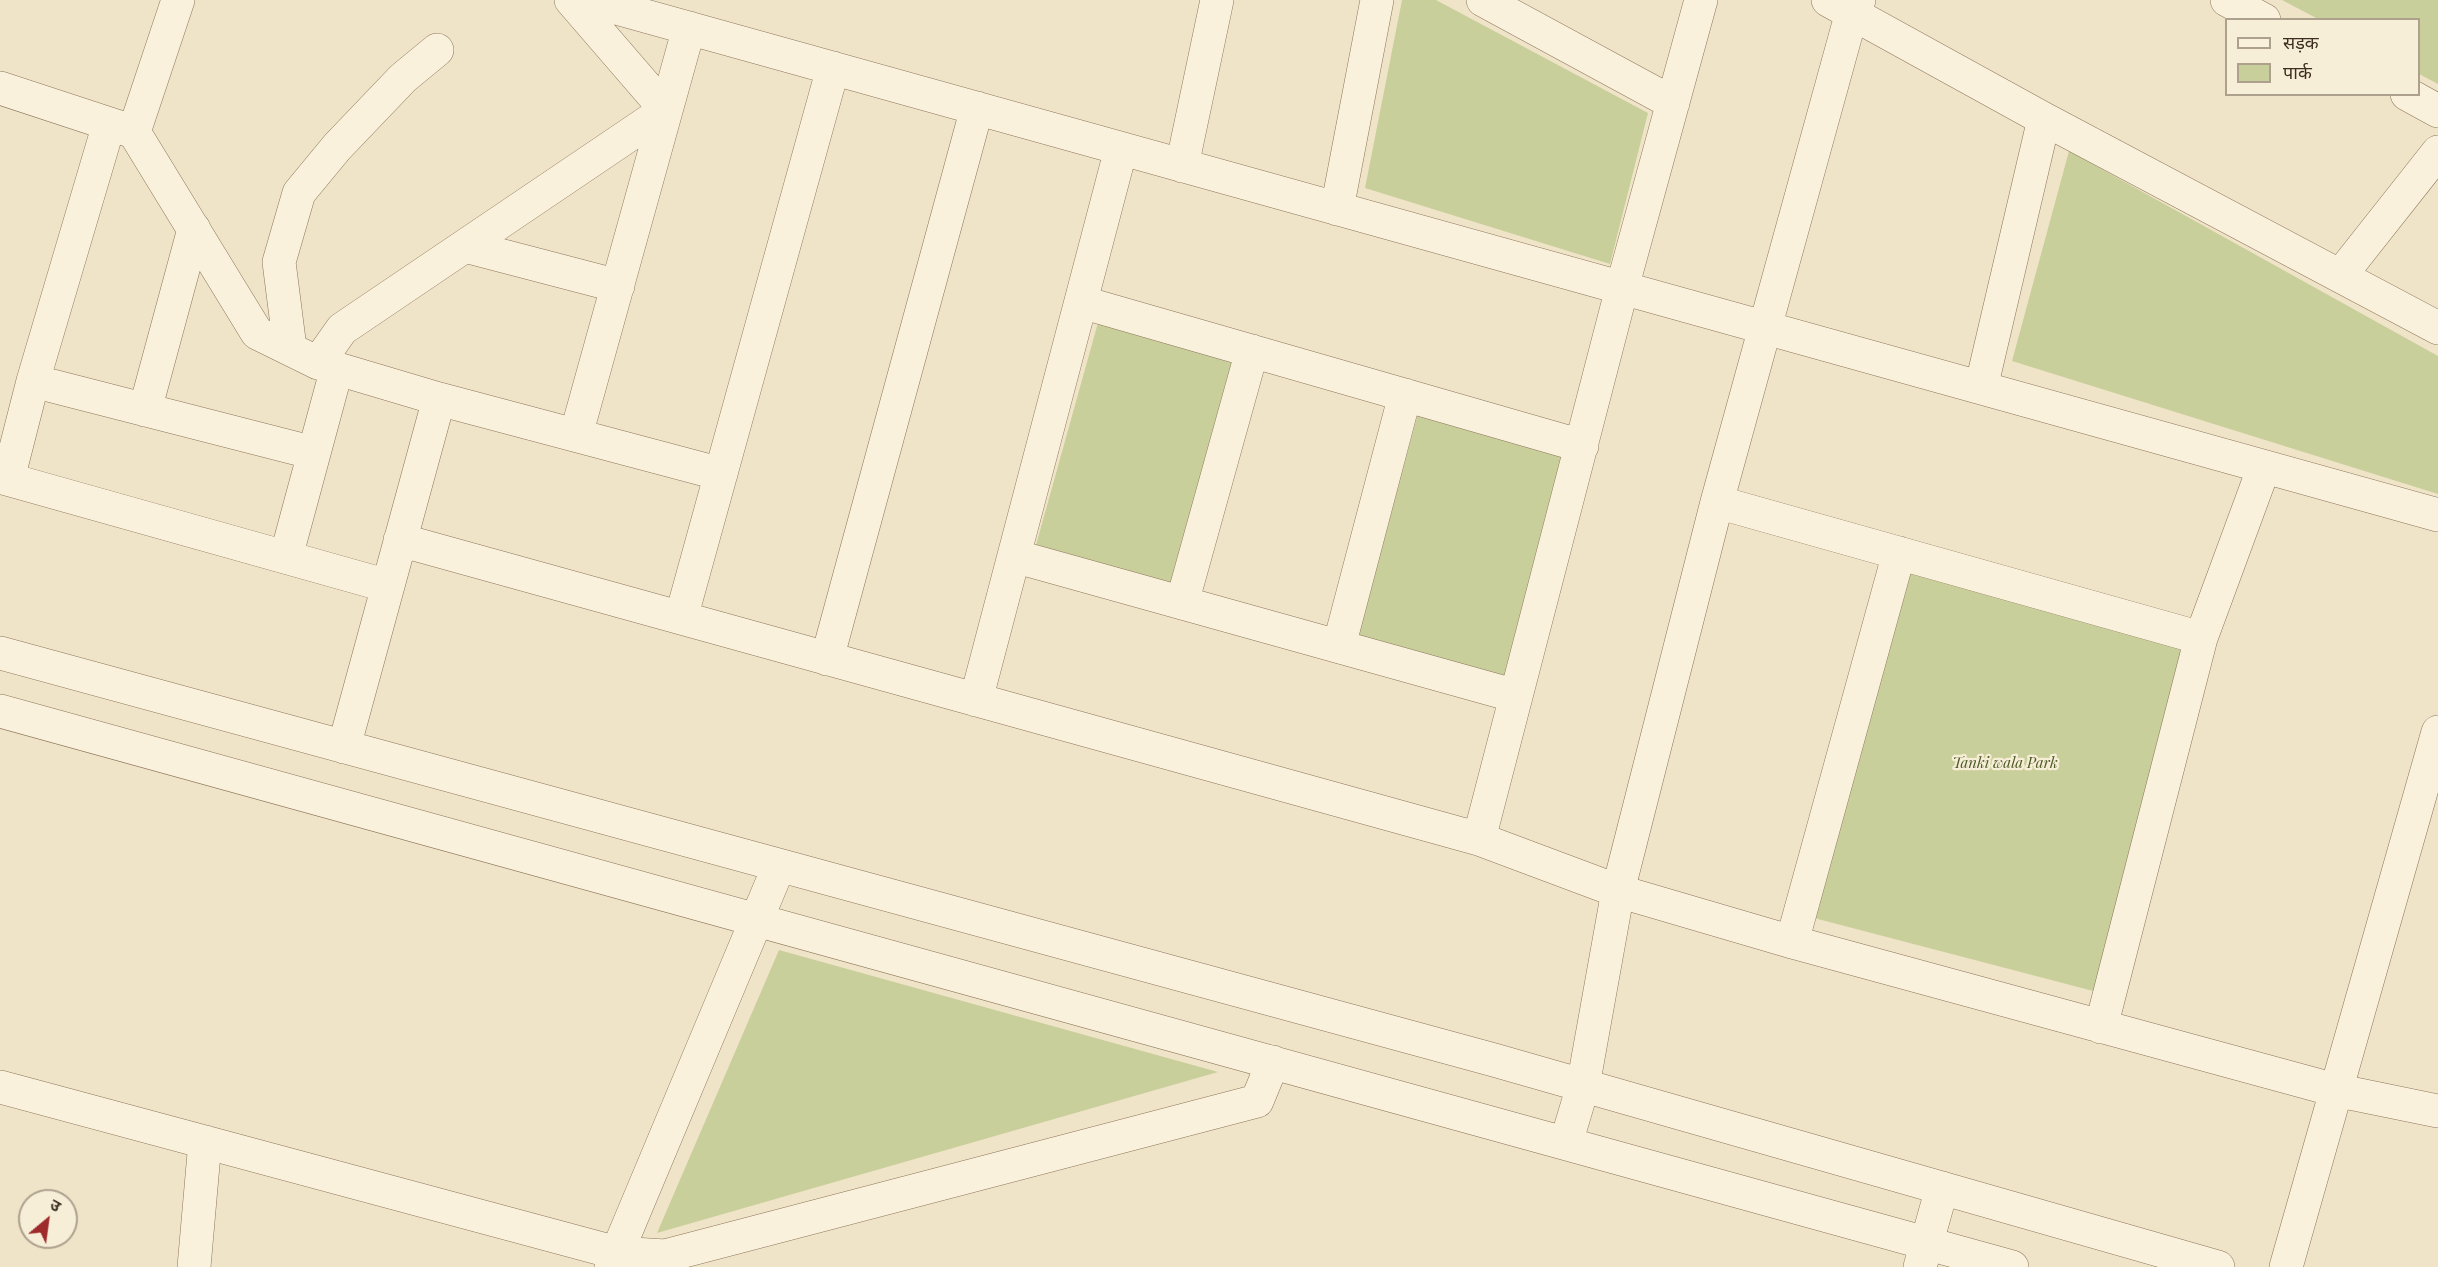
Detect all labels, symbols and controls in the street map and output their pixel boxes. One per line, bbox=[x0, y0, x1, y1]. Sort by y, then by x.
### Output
legend bbox=[2225, 18, 2420, 96]
text: सड़क bbox=[2283, 30, 2319, 54]
text: पार्क bbox=[2283, 60, 2312, 84]
park label: Tanki wala Park bbox=[1952, 754, 2058, 772]
north arrow bbox=[18, 1189, 78, 1249]
text: उ bbox=[47, 1193, 65, 1216]

